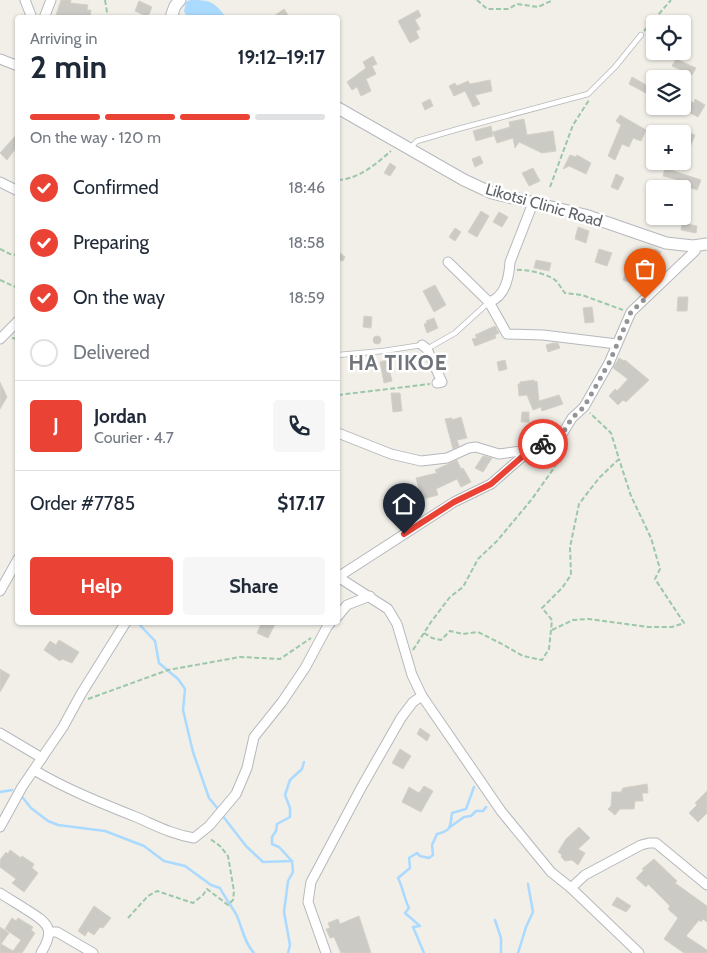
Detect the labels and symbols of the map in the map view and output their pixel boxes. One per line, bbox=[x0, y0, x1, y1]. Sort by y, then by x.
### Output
street label: Likotsi Clinic Road bbox=[483, 179, 605, 231]
pin bbox=[624, 248, 666, 299]
district label: HA TIKOE bbox=[348, 350, 448, 375]
courier bbox=[518, 419, 568, 469]
pin bbox=[383, 483, 425, 534]

